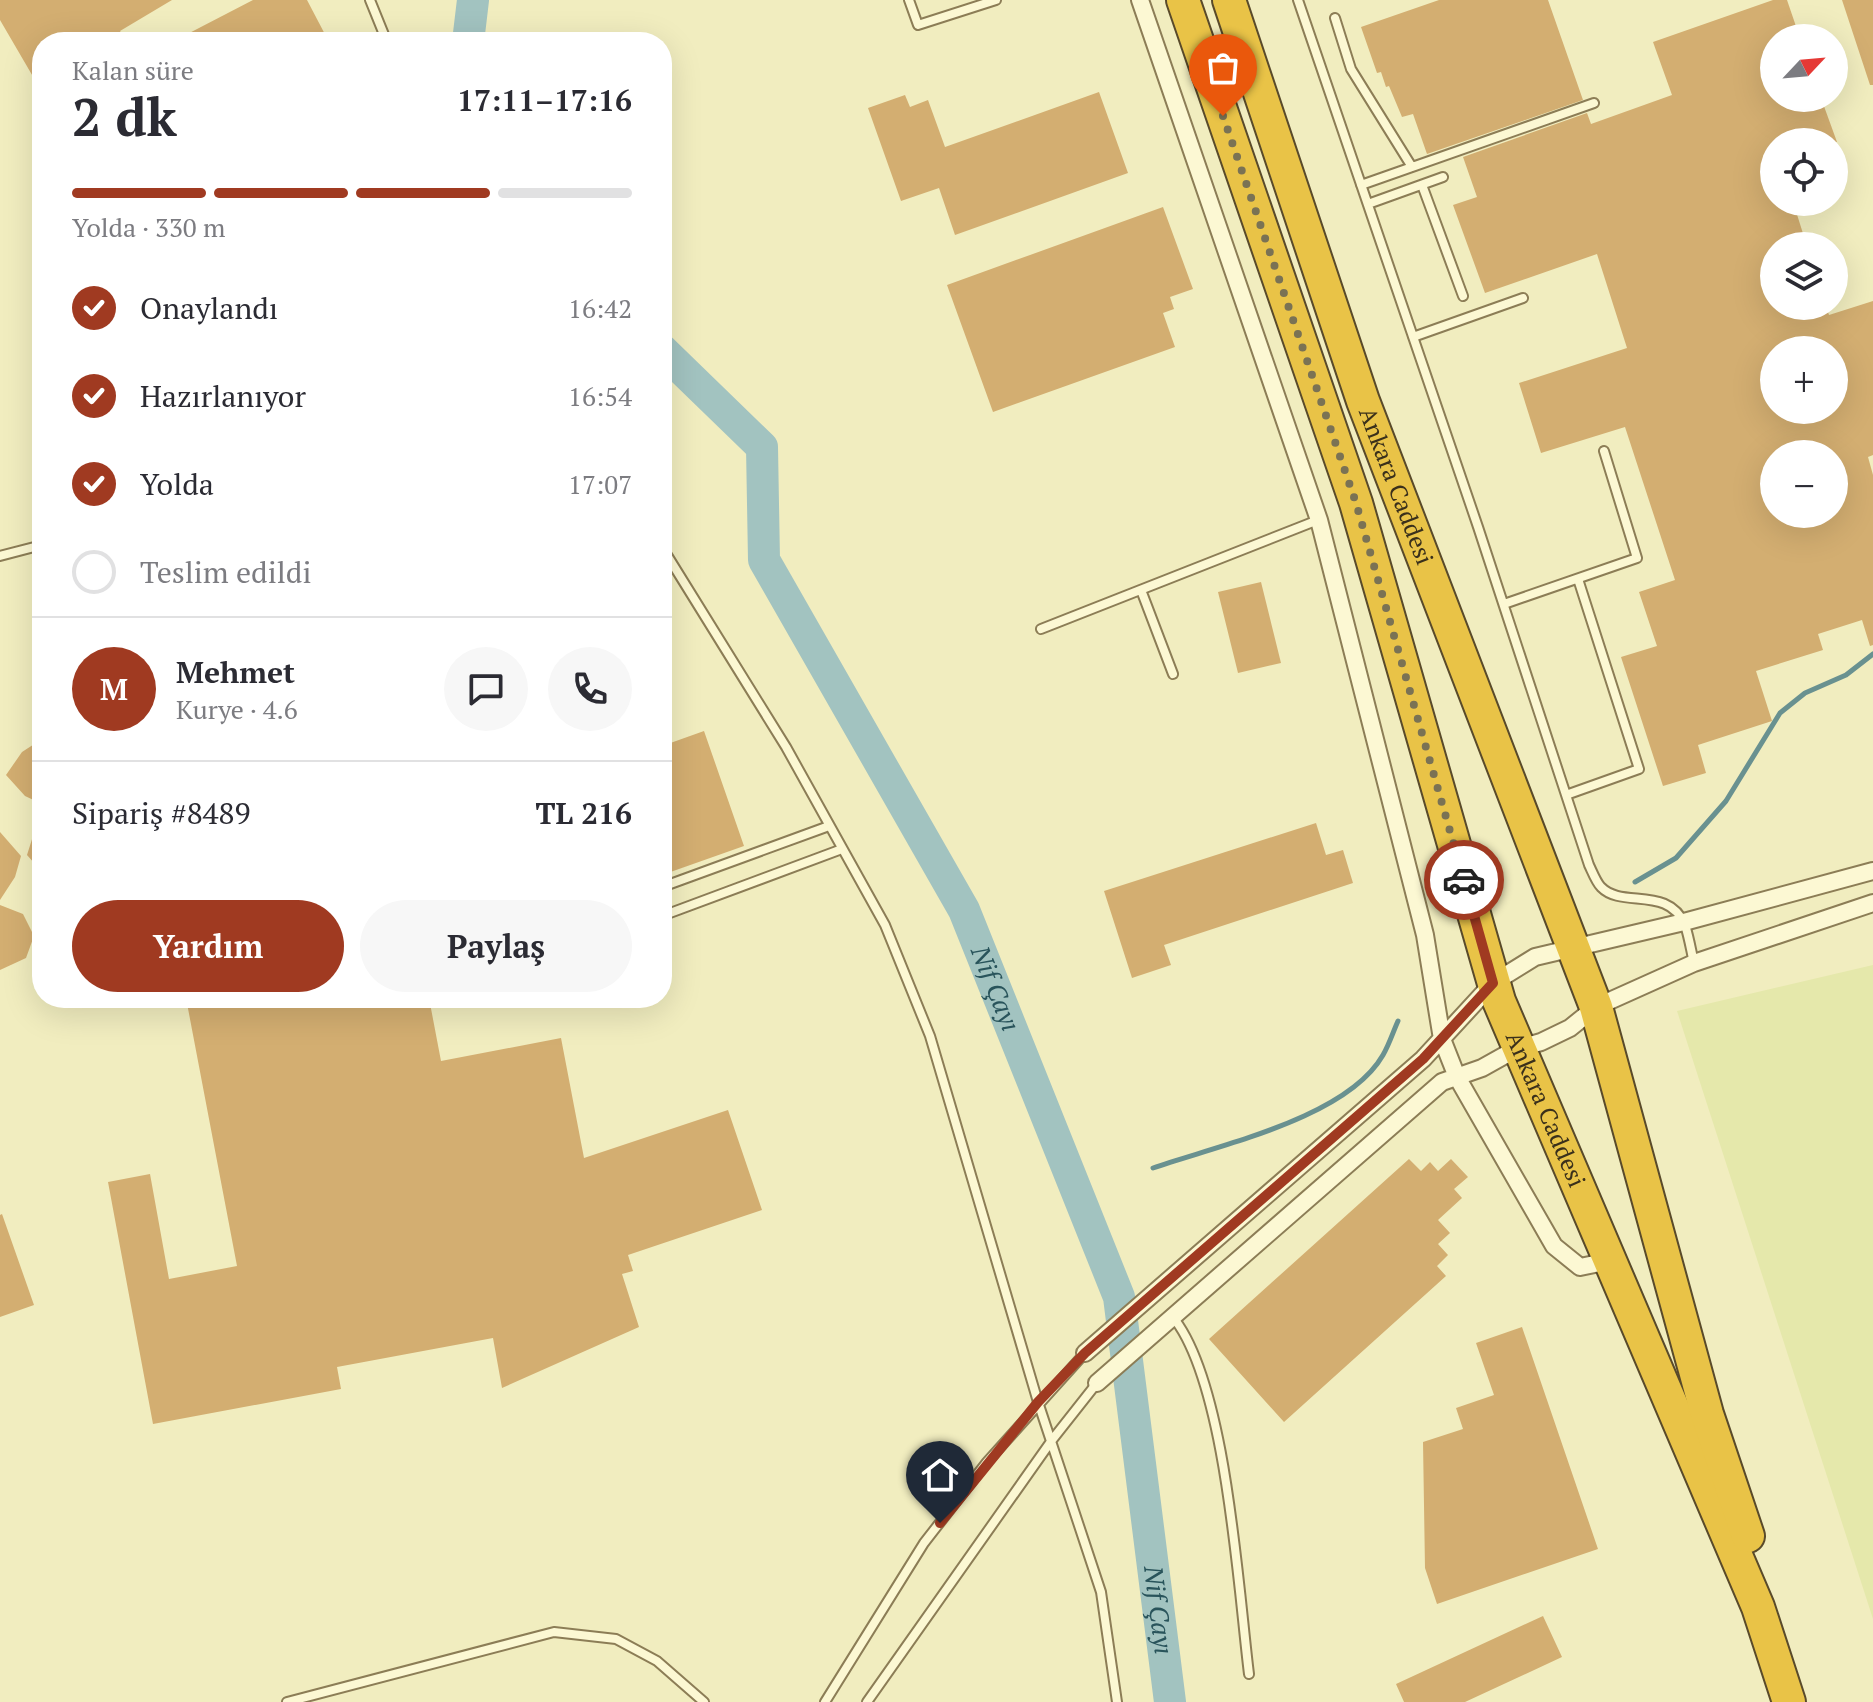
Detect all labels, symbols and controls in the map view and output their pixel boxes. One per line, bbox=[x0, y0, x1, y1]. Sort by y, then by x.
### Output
north arrow bbox=[1760, 24, 1848, 112]
map controls bbox=[1760, 24, 1848, 528]
pin bbox=[1189, 34, 1257, 116]
icon: bag bbox=[1201, 46, 1245, 90]
text: Kalan süre bbox=[72, 53, 194, 87]
text: 17:11–17:16 bbox=[457, 80, 632, 120]
text: 2 dk bbox=[72, 82, 177, 151]
button: locate bbox=[1760, 128, 1848, 216]
text: Yolda · 330 m bbox=[72, 210, 225, 244]
button: layers bbox=[1760, 232, 1848, 320]
icon: check bbox=[72, 286, 116, 330]
text: Onaylandı bbox=[140, 288, 278, 328]
text: 16:42 bbox=[568, 291, 632, 325]
button: + bbox=[1760, 336, 1848, 424]
icon: check bbox=[72, 374, 116, 418]
text: Hazırlanıyor bbox=[140, 376, 306, 416]
text: 16:54 bbox=[568, 379, 632, 413]
street label: Ankara Caddesi bbox=[1352, 402, 1441, 569]
button: − bbox=[1760, 440, 1848, 528]
icon: check bbox=[72, 462, 116, 506]
text: Yolda bbox=[140, 464, 214, 504]
text: 17:07 bbox=[568, 467, 632, 501]
text: Teslim edildi bbox=[140, 552, 311, 592]
button: chat bbox=[444, 647, 528, 731]
button: phone bbox=[548, 647, 632, 731]
text: Mehmet bbox=[176, 652, 295, 692]
text: M bbox=[100, 669, 128, 709]
text: Kurye · 4.6 bbox=[176, 692, 298, 726]
text: Sipariş #8489 bbox=[72, 793, 251, 833]
text: TL 216 bbox=[536, 793, 632, 833]
courier bbox=[1424, 840, 1504, 920]
icon: car bbox=[1442, 858, 1486, 902]
button: Yardım bbox=[72, 900, 344, 992]
button: Paylaş bbox=[360, 900, 632, 992]
water label: Nif Çayı bbox=[964, 940, 1029, 1036]
street label: Ankara Caddesi bbox=[1499, 1026, 1594, 1192]
pin bbox=[906, 1441, 974, 1523]
icon: home bbox=[918, 1453, 962, 1497]
water label: Nif Çayı bbox=[1137, 1563, 1182, 1656]

